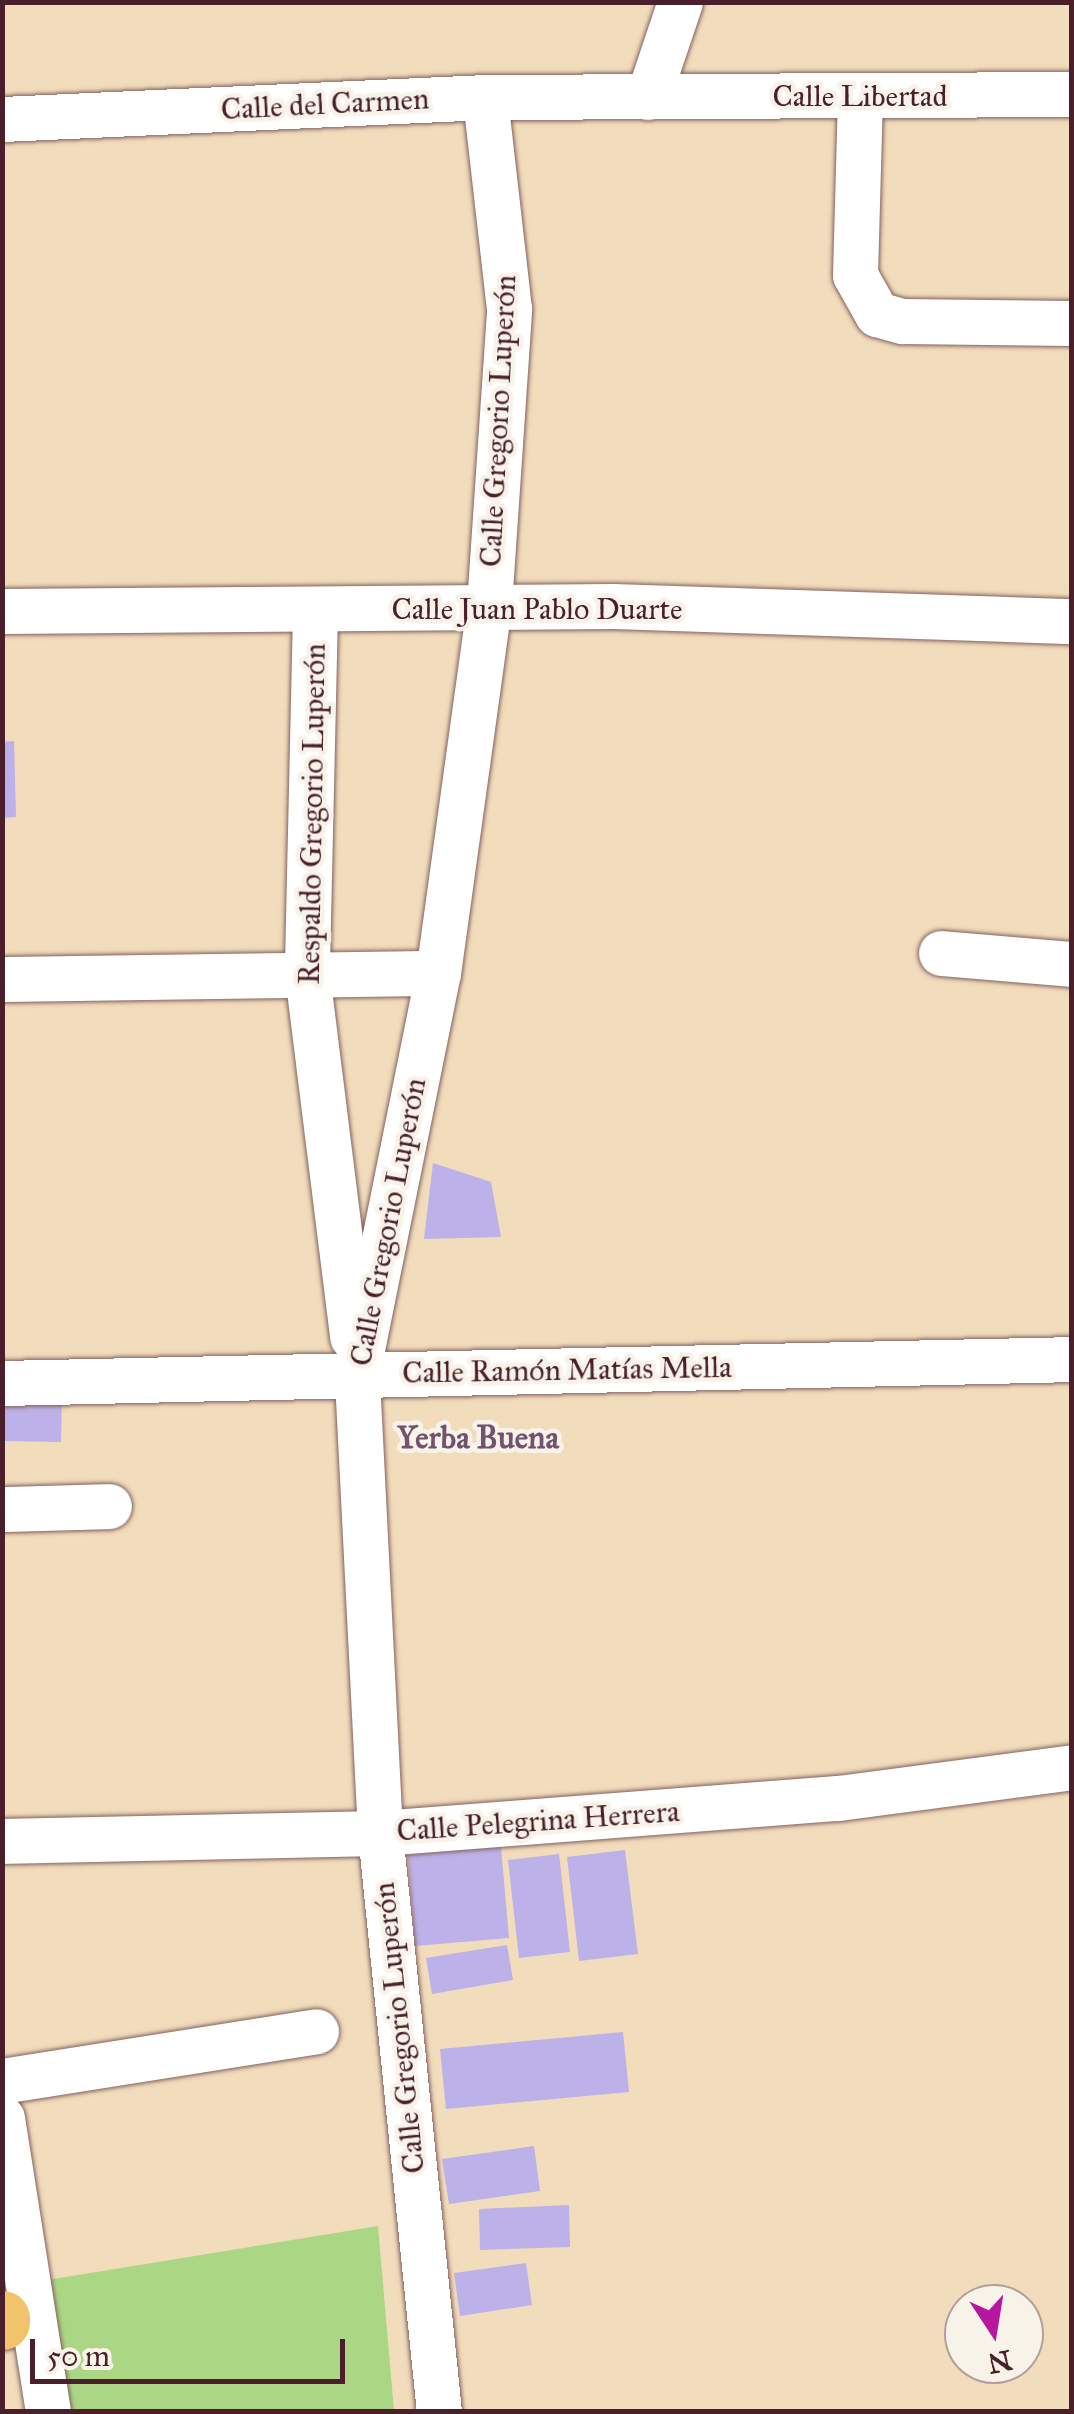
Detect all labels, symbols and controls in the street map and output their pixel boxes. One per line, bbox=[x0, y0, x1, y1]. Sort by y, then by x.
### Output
street label: Calle Libertad bbox=[772, 78, 948, 114]
street label: Calle del Carmen bbox=[220, 81, 430, 127]
street label: Calle Gregorio Luperón bbox=[472, 274, 524, 568]
street label: Calle Juan Pablo Duarte bbox=[391, 591, 683, 627]
street label: Respaldo Gregorio Luperón bbox=[291, 643, 333, 985]
street label: Calle Gregorio Luperón bbox=[342, 1075, 434, 1369]
street label: Calle Ramón Matías Mella bbox=[402, 1349, 732, 1391]
district label: Yerba Buena bbox=[397, 1419, 559, 1457]
street label: Calle Pelegrina Herrera bbox=[395, 1793, 681, 1849]
street label: Calle Gregorio Luperón bbox=[366, 1881, 432, 2175]
north arrow bbox=[944, 2284, 1044, 2384]
scale bar bbox=[35, 2319, 350, 2381]
text: 50 m bbox=[47, 2338, 110, 2374]
text: N bbox=[985, 2342, 1015, 2381]

